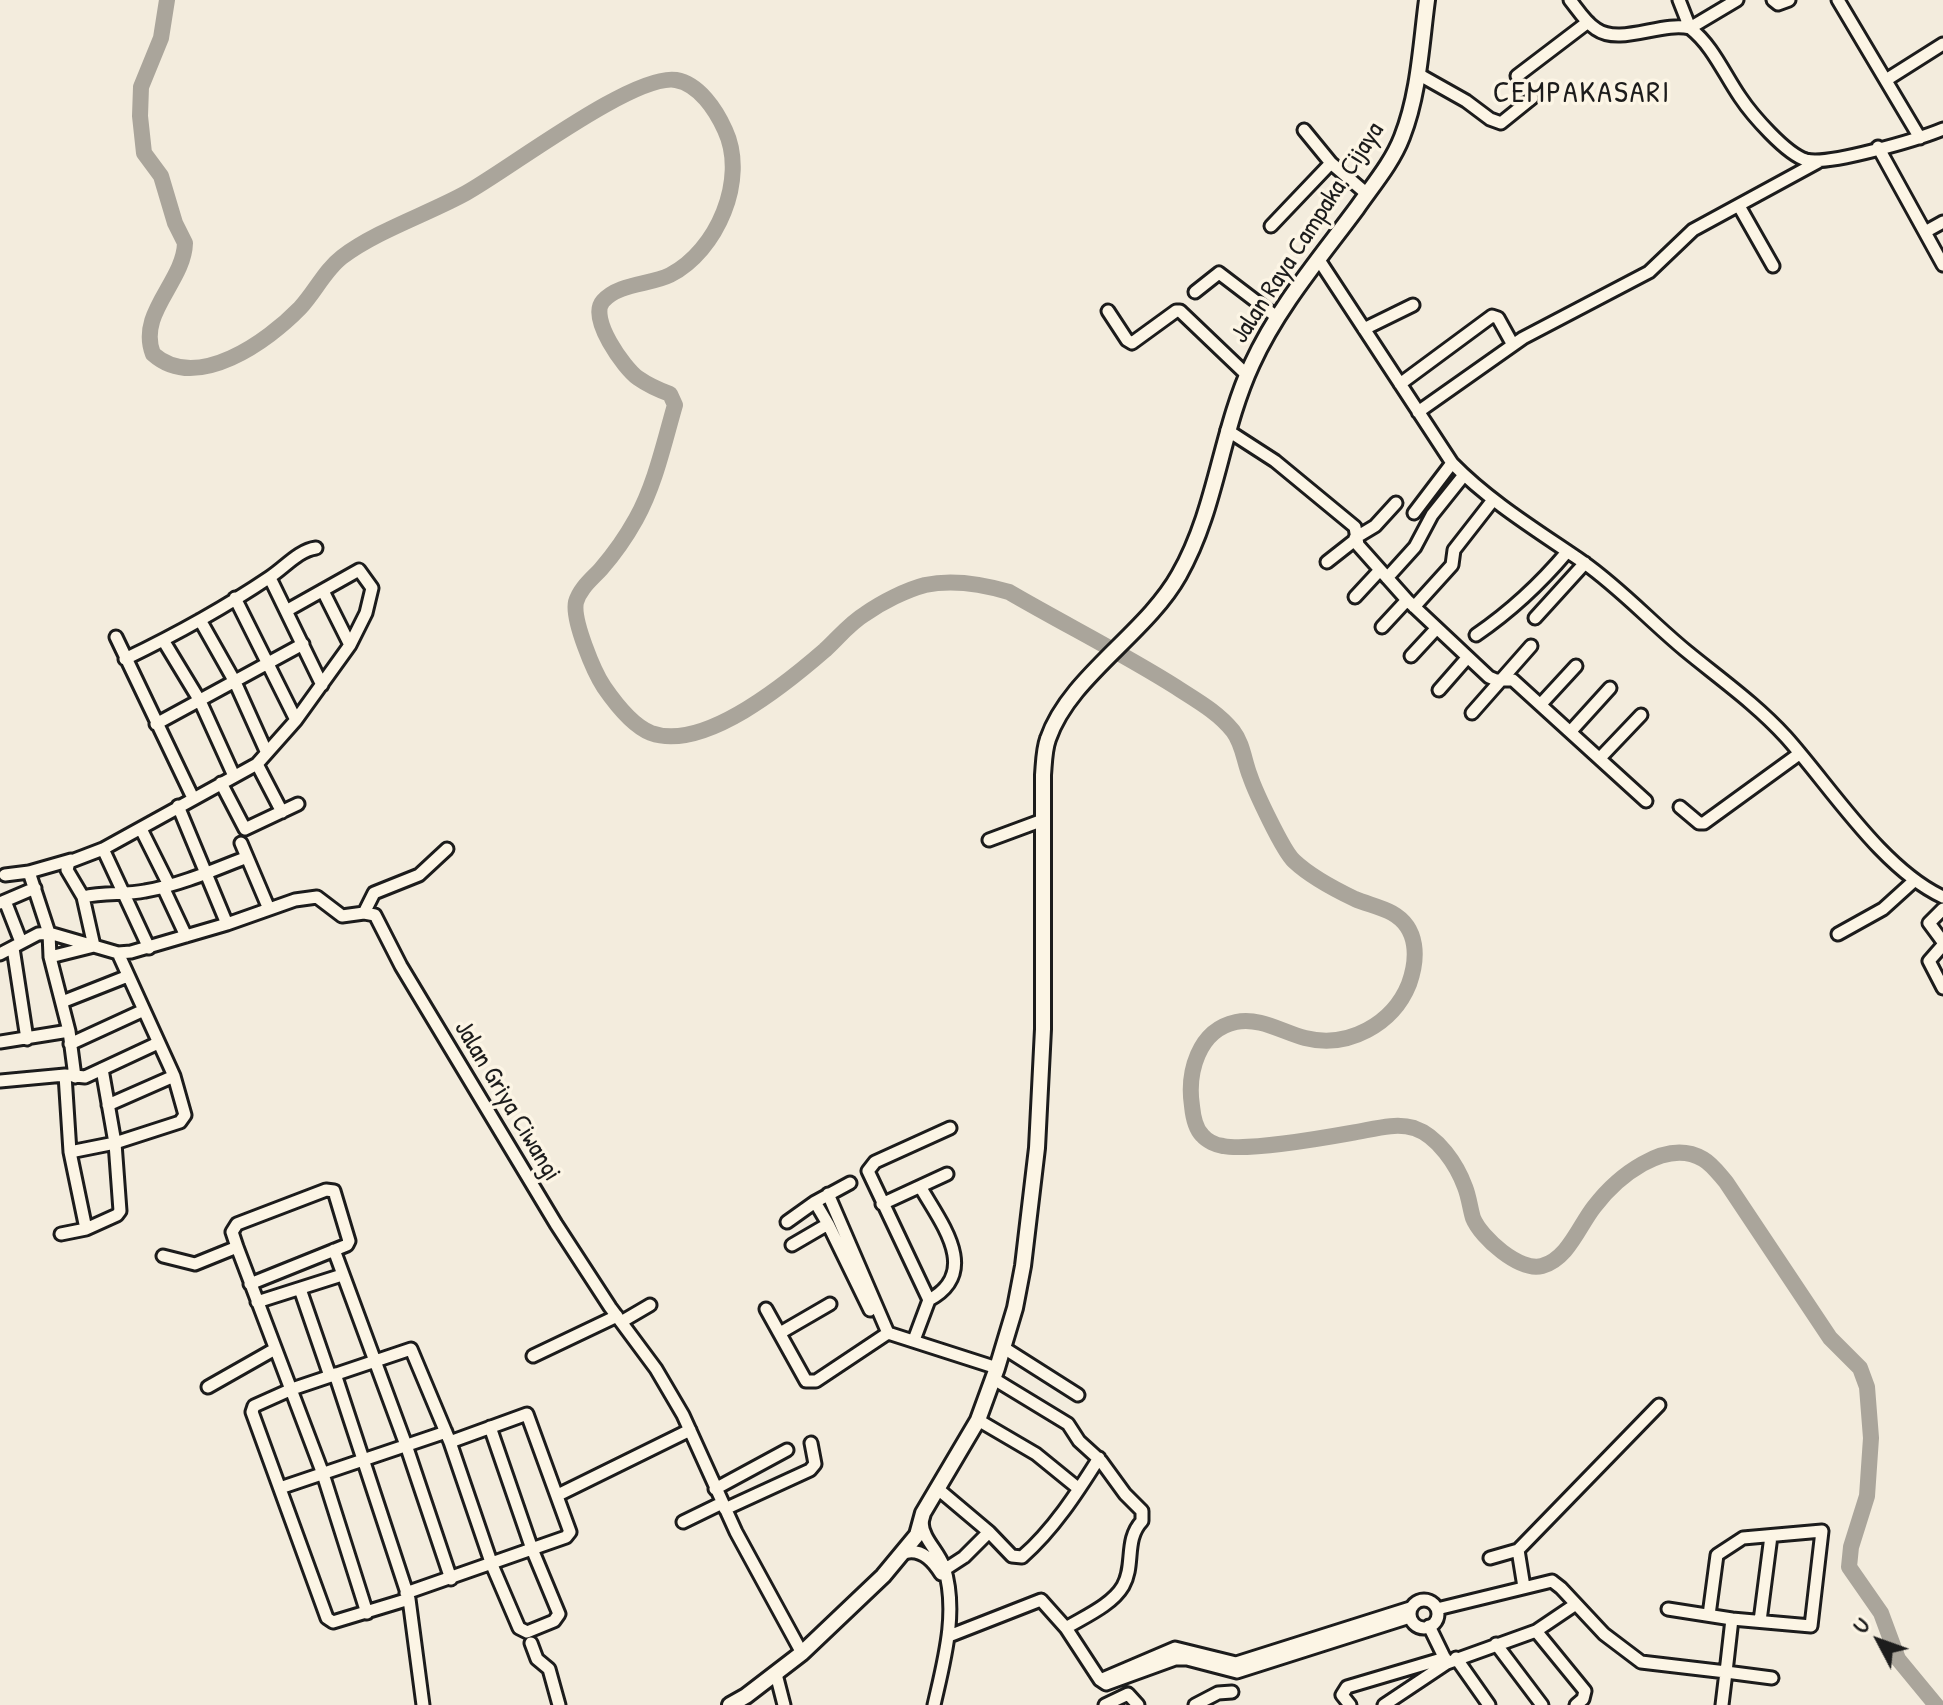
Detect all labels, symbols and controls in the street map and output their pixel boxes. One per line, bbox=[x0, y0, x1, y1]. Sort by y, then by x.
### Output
district label: CEMPAKASARI bbox=[1493, 76, 1671, 112]
street label: Jalan Raya Campaka, Cijaya bbox=[1225, 117, 1391, 349]
street label: Jalan Griya Ciwangi bbox=[447, 1015, 567, 1187]
north arrow bbox=[1839, 1601, 1919, 1681]
text: U bbox=[1846, 1611, 1876, 1640]

